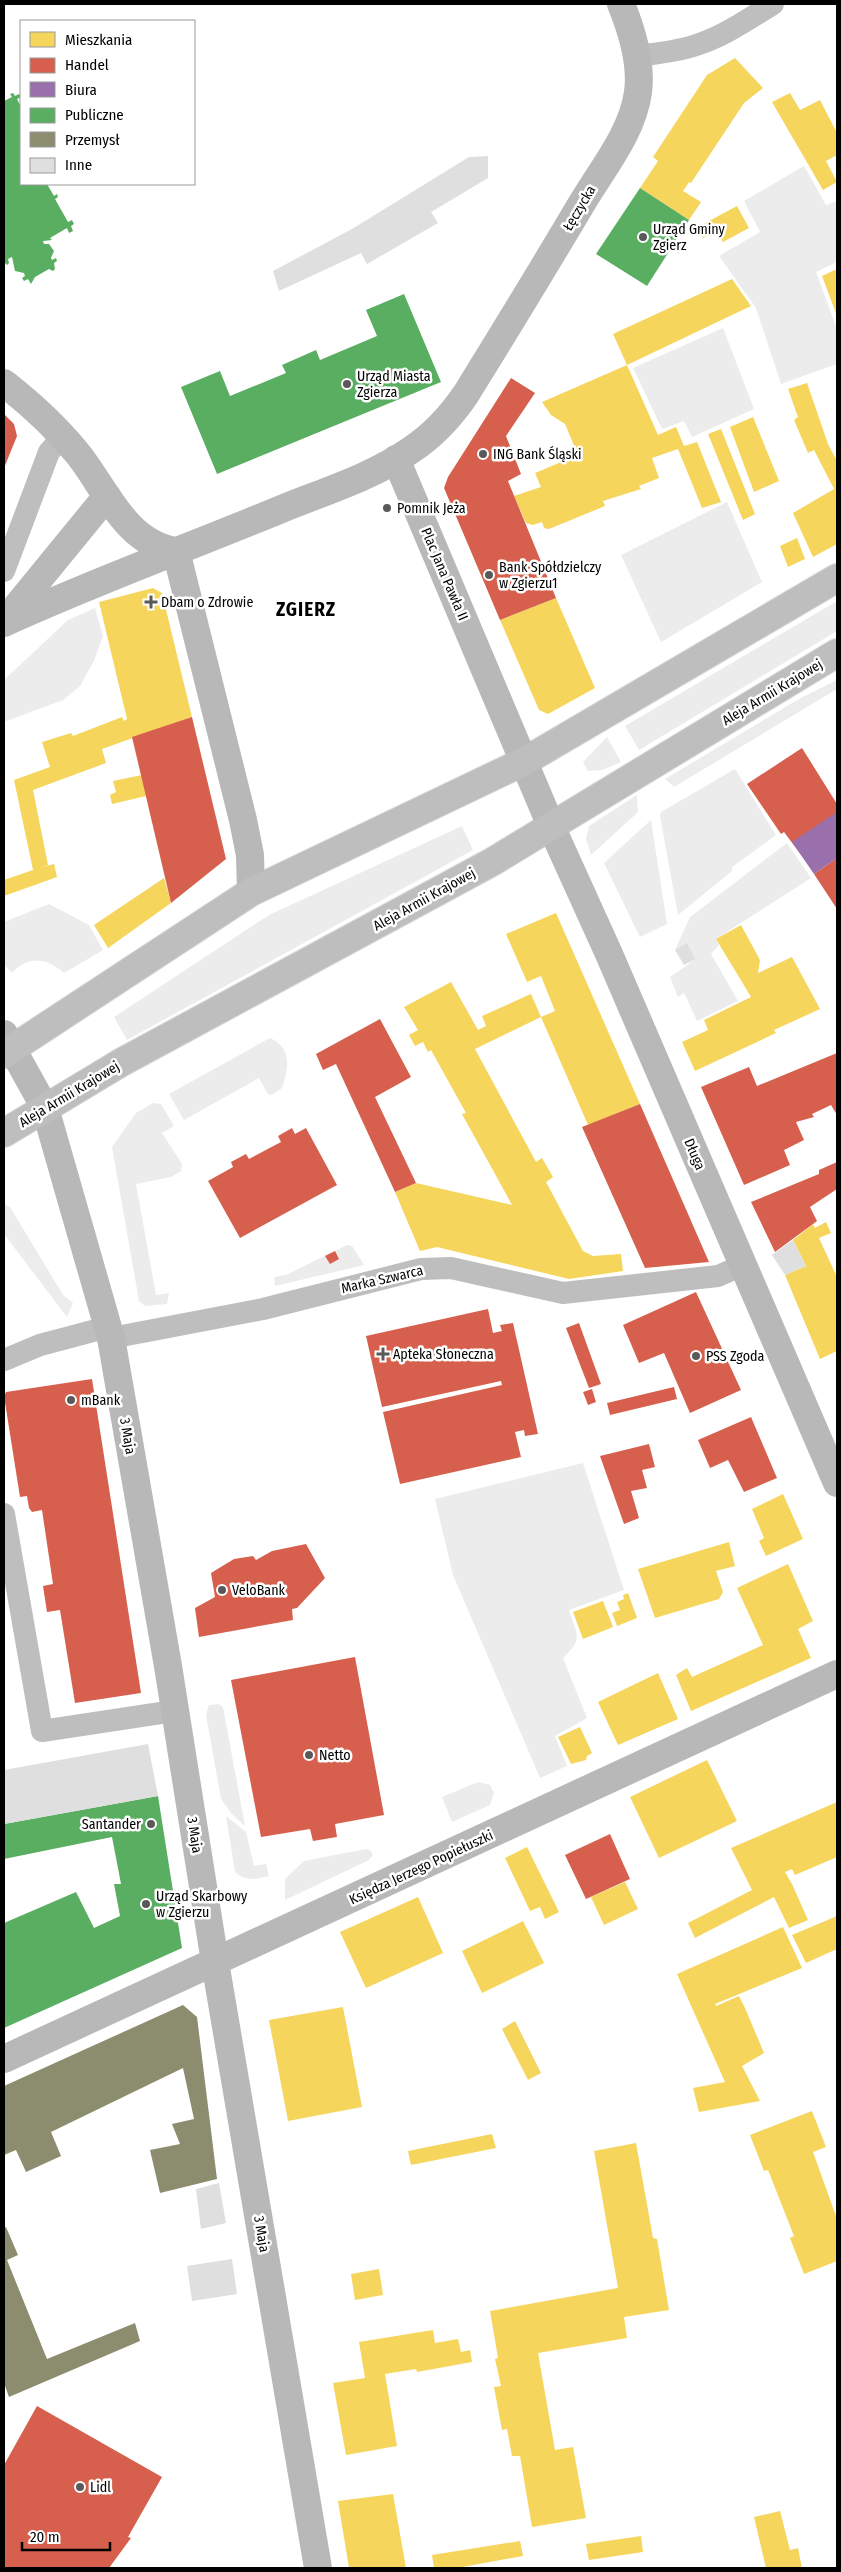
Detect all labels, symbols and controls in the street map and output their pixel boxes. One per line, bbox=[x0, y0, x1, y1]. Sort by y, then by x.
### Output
legend bbox=[20, 20, 195, 185]
text: Mieszkania bbox=[65, 31, 132, 49]
text: Handel bbox=[65, 56, 109, 74]
text: Biura bbox=[65, 81, 97, 99]
text: Publiczne bbox=[65, 106, 124, 124]
text: Przemysł bbox=[65, 131, 120, 149]
text: Inne bbox=[65, 156, 92, 174]
street label: Łęczycka bbox=[559, 182, 600, 234]
place label: Urząd Gminy Zgierz bbox=[653, 221, 726, 254]
marker: Urząd Gminy Zgierz bbox=[637, 231, 649, 243]
place label: Urząd Miasta Zgierza bbox=[357, 368, 431, 401]
marker: Urząd Miasta Zgierza bbox=[341, 378, 353, 390]
place label: ING Bank Śląski bbox=[493, 445, 582, 463]
marker: ING Bank Śląski bbox=[477, 448, 489, 460]
place label: Pomnik Jeża bbox=[397, 500, 466, 517]
marker: Pomnik Jeża bbox=[381, 502, 393, 514]
street label: Plac Jana Pawła II bbox=[417, 525, 472, 623]
place label: Bank Spółdzielczy w Zgierzu1 bbox=[499, 559, 602, 592]
marker: Bank Spółdzielczy w Zgierzu1 bbox=[483, 569, 495, 581]
place label: Dbam o Zdrowie bbox=[161, 594, 253, 611]
marker: Dbam o Zdrowie bbox=[145, 596, 157, 608]
district label: ZGIERZ bbox=[276, 598, 336, 621]
street label: Aleja Armii Krajowej bbox=[719, 656, 826, 729]
street label: Aleja Armii Krajowej bbox=[370, 864, 478, 935]
street label: Aleja Armii Krajowej bbox=[16, 1058, 123, 1131]
street label: Długa bbox=[680, 1136, 709, 1173]
street label: Marka Szwarca bbox=[339, 1262, 425, 1297]
place label: Apteka Słoneczna bbox=[393, 1346, 494, 1363]
marker: Apteka Słoneczna bbox=[377, 1348, 389, 1360]
place label: PSS Zgoda bbox=[706, 1348, 765, 1365]
marker: PSS Zgoda bbox=[690, 1350, 702, 1362]
place label: mBank bbox=[81, 1392, 121, 1409]
marker: mBank bbox=[65, 1394, 77, 1406]
street label: 3 Maja bbox=[116, 1417, 139, 1456]
place label: VeloBank bbox=[232, 1582, 286, 1599]
marker: VeloBank bbox=[216, 1584, 228, 1596]
place label: Netto bbox=[319, 1747, 351, 1764]
marker: Netto bbox=[303, 1749, 315, 1761]
place label: Santander bbox=[82, 1816, 141, 1833]
street label: 3 Maja bbox=[183, 1816, 206, 1855]
marker: Santander bbox=[145, 1818, 157, 1830]
street label: Księdza Jerzego Popiełuszki bbox=[347, 1827, 496, 1908]
place label: Urząd Skarbowy w Zgierzu bbox=[156, 1888, 248, 1921]
marker: Urząd Skarbowy w Zgierzu bbox=[140, 1898, 152, 1910]
street label: 3 Maja bbox=[250, 2215, 273, 2254]
place label: Lidl bbox=[90, 2479, 111, 2496]
marker: Lidl bbox=[74, 2481, 86, 2493]
scale bar bbox=[22, 2520, 110, 2552]
text: 20 m bbox=[30, 2528, 60, 2546]

